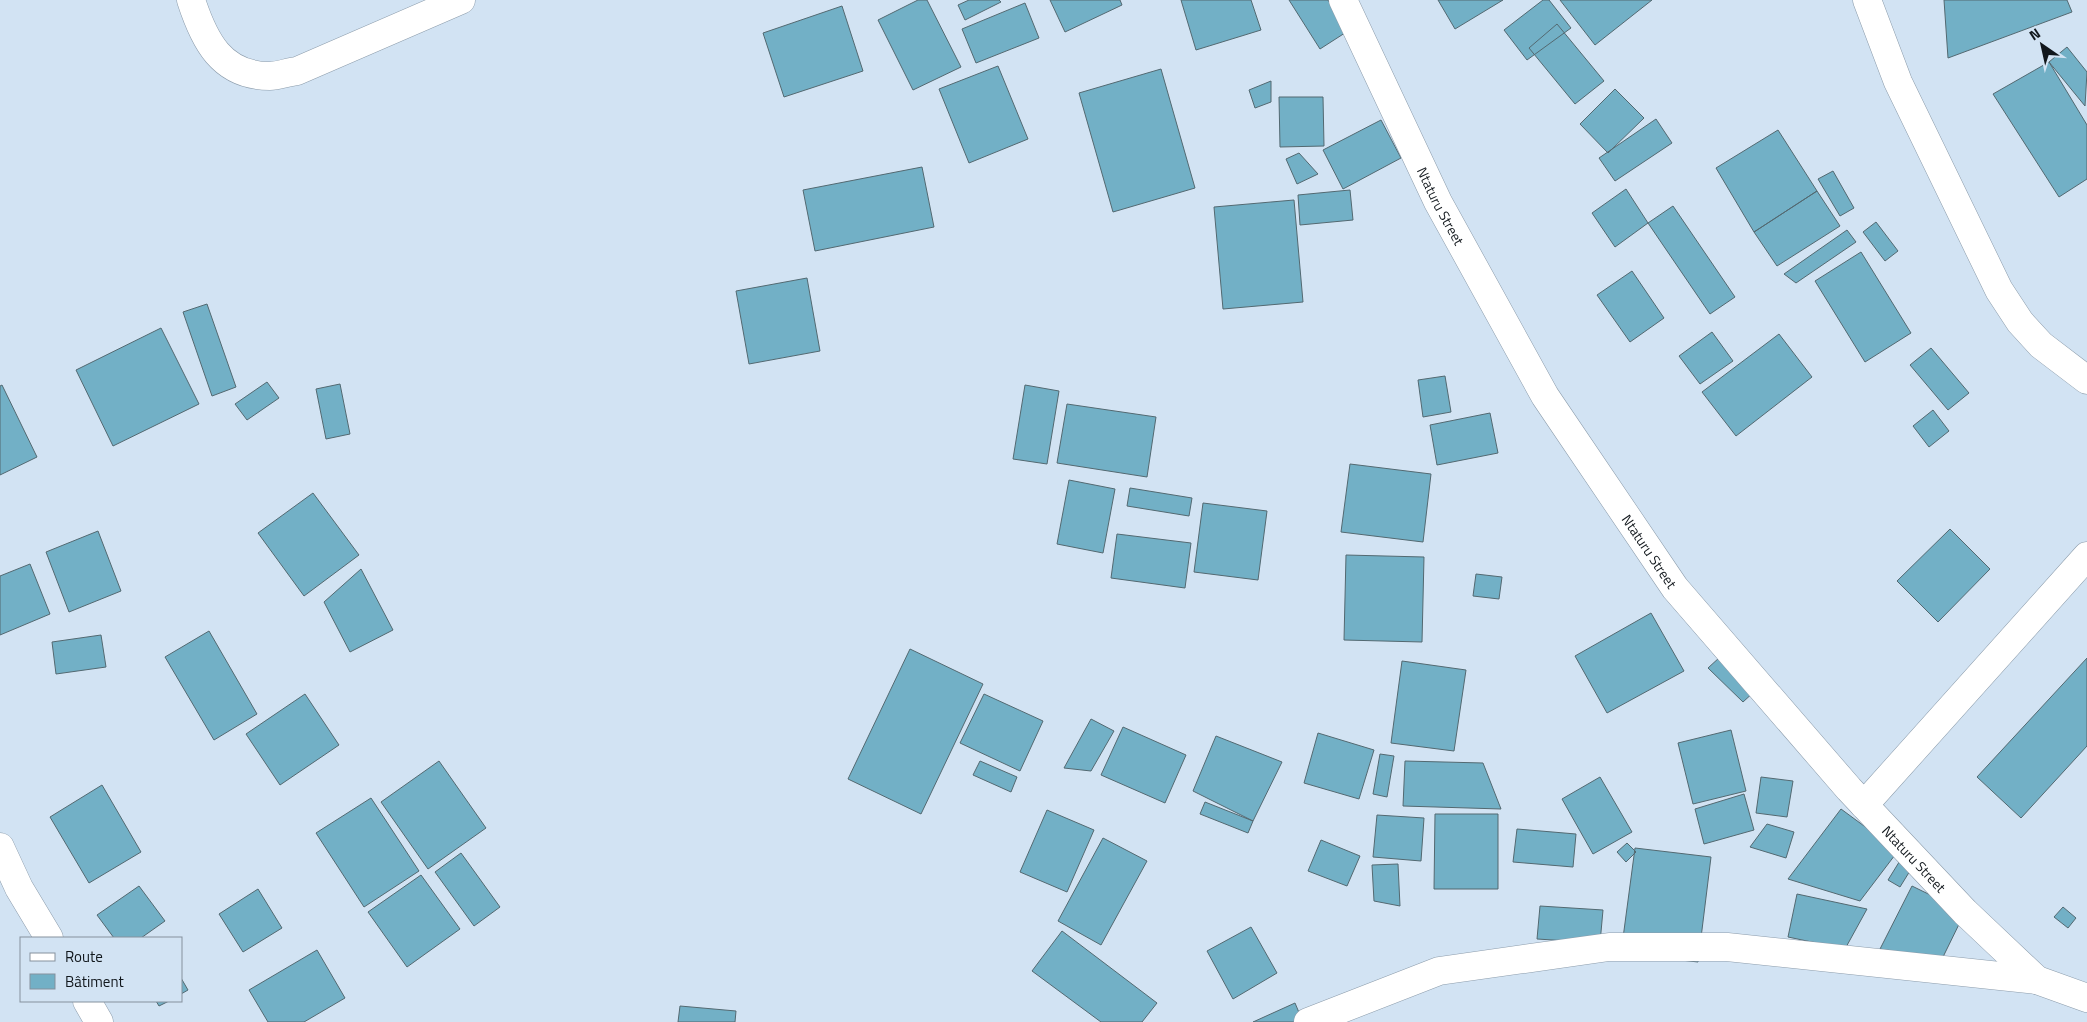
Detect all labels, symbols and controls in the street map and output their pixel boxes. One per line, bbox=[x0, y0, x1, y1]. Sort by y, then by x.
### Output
north arrow bbox=[2017, 20, 2067, 70]
text: N bbox=[2025, 22, 2044, 45]
street label: Ntaturu Street bbox=[1412, 163, 1470, 249]
street label: Ntaturu Street bbox=[1617, 510, 1683, 592]
street label: Ntaturu Street bbox=[1878, 820, 1951, 897]
legend bbox=[20, 937, 182, 1002]
text: Route bbox=[65, 945, 103, 968]
text: Bâtiment bbox=[65, 970, 124, 993]

